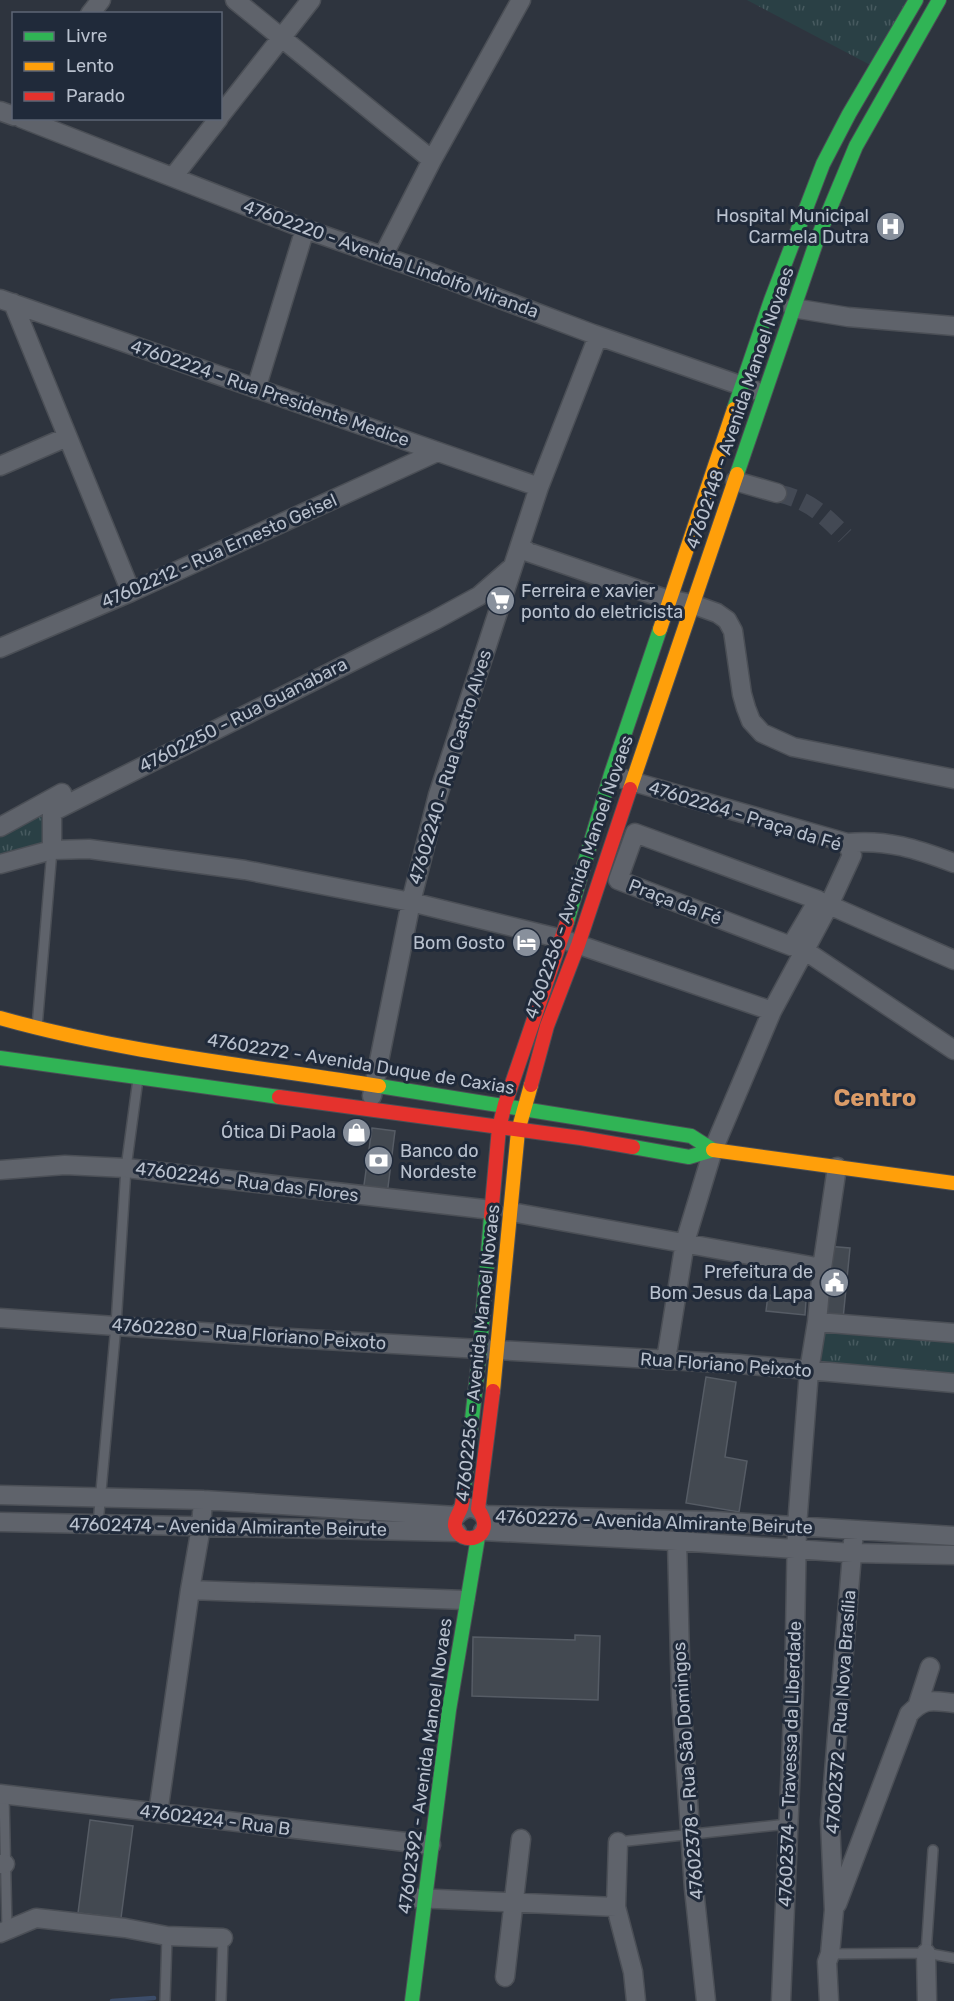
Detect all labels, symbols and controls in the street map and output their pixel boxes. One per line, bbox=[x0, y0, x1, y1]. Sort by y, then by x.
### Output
legend bbox=[12, 12, 222, 120]
text: Livre bbox=[66, 25, 107, 47]
text: Lento bbox=[66, 55, 114, 77]
text: Parado bbox=[66, 85, 125, 107]
street label: 47602220 - Avenida Lindolfo Miranda bbox=[240, 195, 542, 323]
place label: Hospital Municipal Carmela Dutra bbox=[716, 205, 869, 248]
hospital icon: Hospital Municipal Carmela Dutra bbox=[874, 210, 906, 242]
street label: 47602148 - Avenida Manoel Novaes bbox=[681, 264, 799, 552]
street label: 47602224 - Rua Presidente Medice bbox=[128, 335, 412, 451]
street label: 47602212 - Rua Ernesto Geisel bbox=[98, 489, 340, 613]
place label: Ferreira e xavier ponto do eletricista bbox=[521, 580, 683, 623]
supermarket icon: Ferreira e xavier ponto do eletricista bbox=[484, 585, 516, 617]
street label: 47602240 - Rua Castro Alves bbox=[404, 647, 496, 887]
street label: 47602250 - Rua Guanabara bbox=[135, 653, 351, 777]
street label: 47602256 - Avenida Manoel Novaes bbox=[520, 732, 638, 1022]
street label: 47602264 - Praça da Fé bbox=[646, 776, 844, 856]
street label: Praça da Fé bbox=[625, 874, 725, 930]
hotel icon: Bom Gosto bbox=[510, 927, 542, 959]
place label: Bom Gosto bbox=[413, 932, 505, 954]
street label: 47602272 - Avenida Duque de Caxias bbox=[206, 1029, 516, 1099]
district label: Centro bbox=[833, 1084, 917, 1112]
shop icon: Ótica Di Paola bbox=[341, 1116, 373, 1148]
place label: Ótica Di Paola bbox=[221, 1121, 336, 1143]
place label: Banco do Nordeste bbox=[400, 1140, 479, 1183]
bank icon: Banco do Nordeste bbox=[363, 1145, 395, 1177]
street label: 47602246 - Rua das Flores bbox=[134, 1157, 360, 1207]
street label: 47602256 - Avenida Manoel Novaes bbox=[451, 1203, 505, 1503]
place label: Prefeitura de Bom Jesus da Lapa bbox=[649, 1261, 813, 1304]
public building icon: Prefeitura de Bom Jesus da Lapa bbox=[818, 1266, 850, 1298]
street label: 47602280 - Rua Floriano Peixoto bbox=[111, 1313, 387, 1355]
street label: Rua Floriano Peixoto bbox=[639, 1348, 813, 1382]
street label: 47602276 - Avenida Almirante Beirute bbox=[495, 1505, 813, 1539]
street label: 47602474 - Avenida Almirante Beirute bbox=[69, 1513, 387, 1541]
street label: 47602372 - Rua Nova Brasília bbox=[821, 1589, 861, 1835]
street label: 47602392 - Avenida Manoel Novaes bbox=[393, 1617, 457, 1915]
street label: 47602374 - Travessa da Liberdade bbox=[774, 1621, 806, 1907]
street label: 47602378 - Rua São Domingos bbox=[668, 1641, 708, 1901]
street label: 47602424 - Rua B bbox=[138, 1800, 292, 1840]

